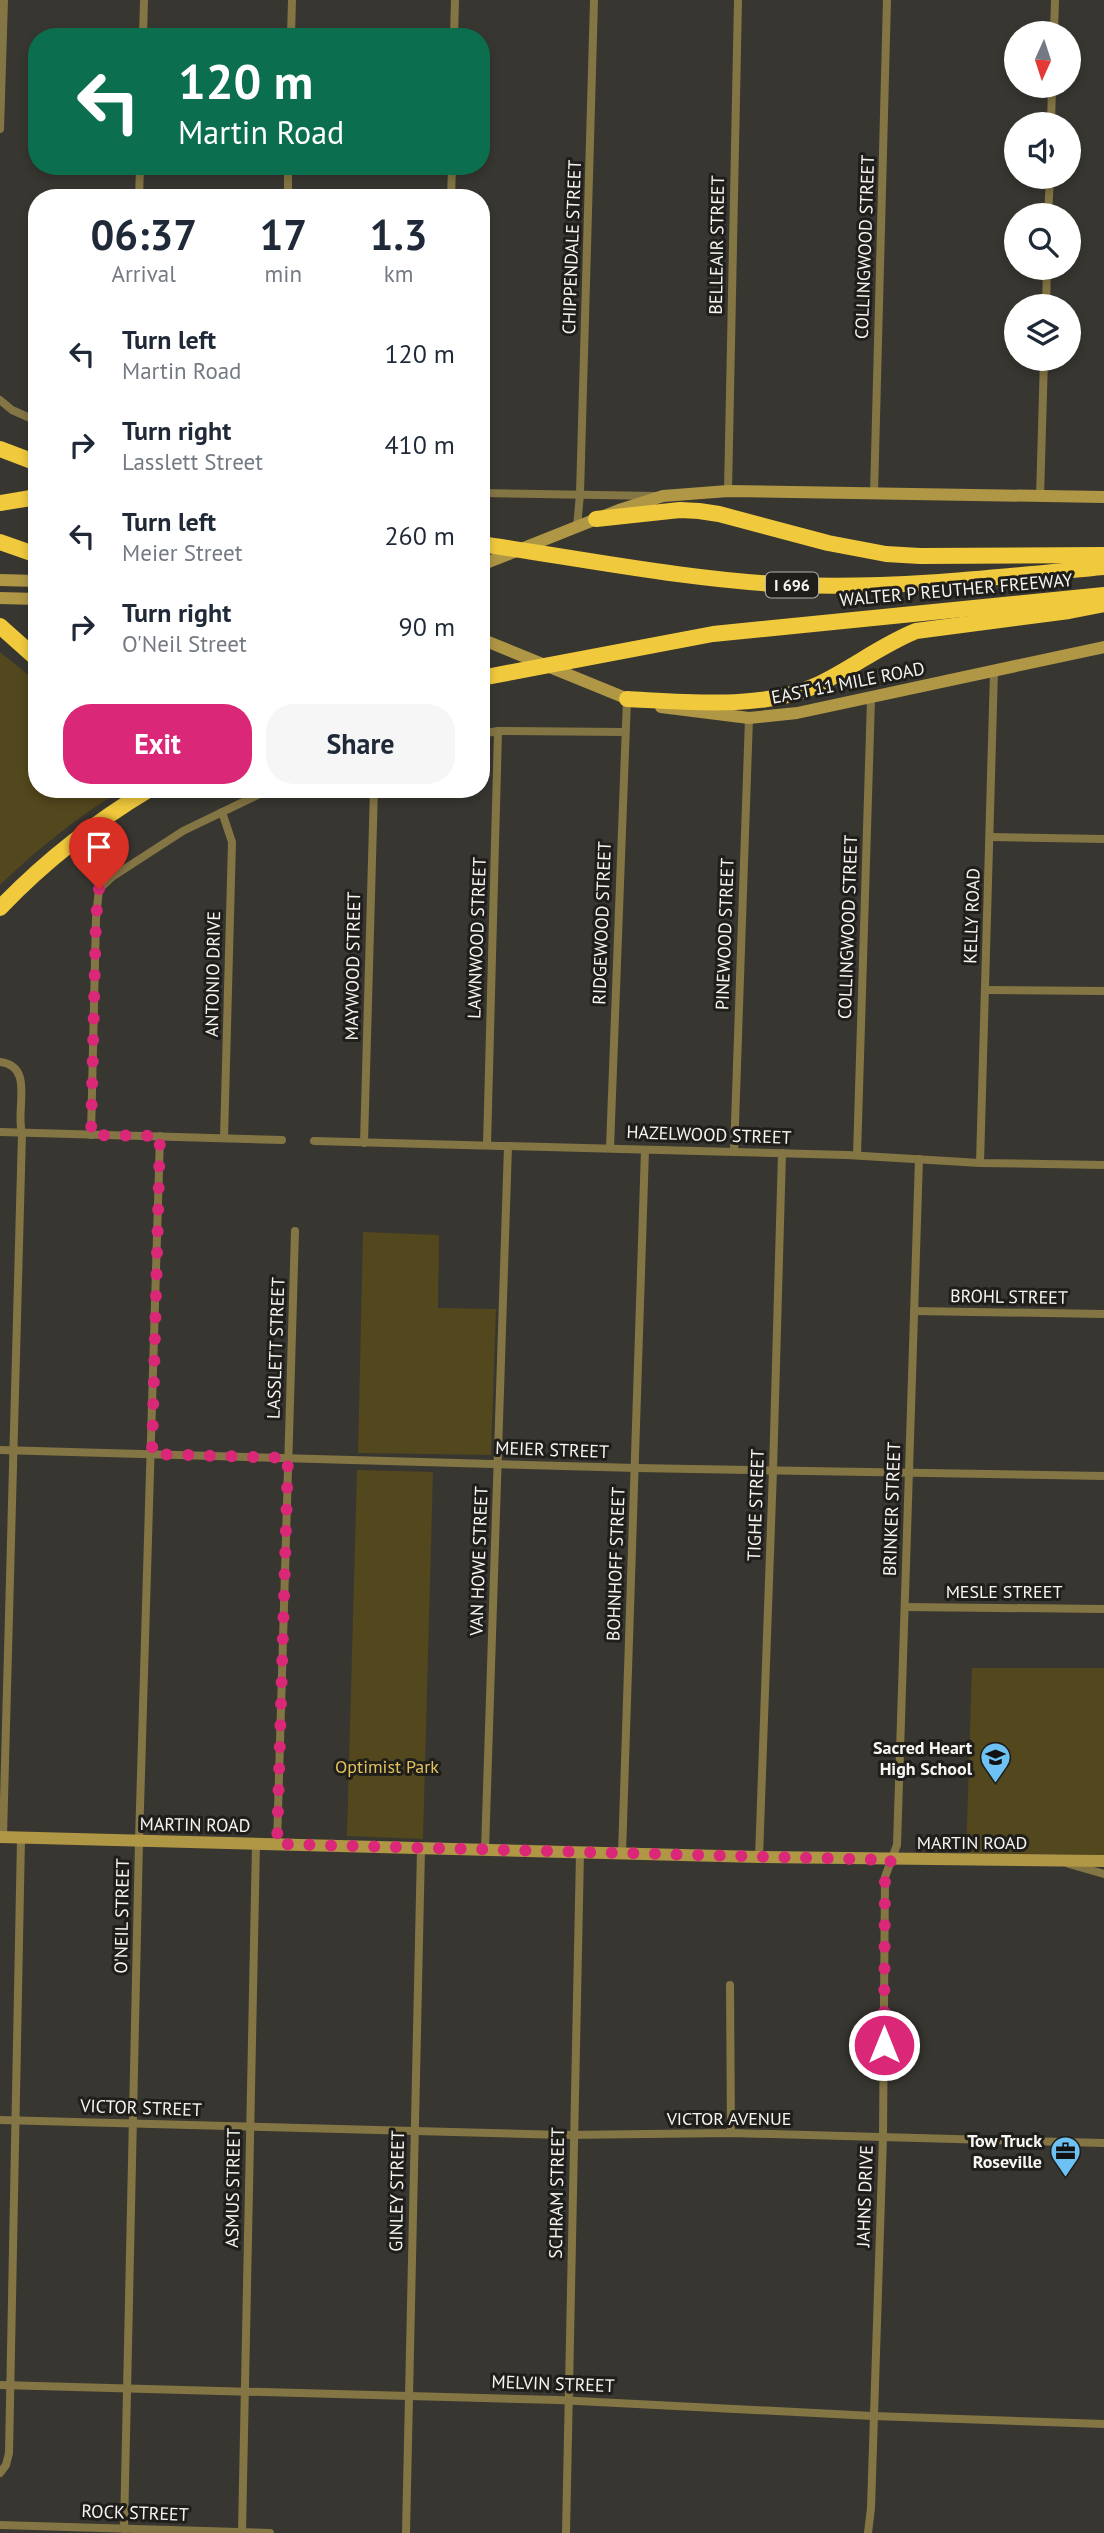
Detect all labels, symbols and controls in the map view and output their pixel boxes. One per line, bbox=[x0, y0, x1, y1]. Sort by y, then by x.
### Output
north arrow bbox=[1004, 21, 1082, 98]
map controls bbox=[1004, 21, 1081, 371]
text: 120 m bbox=[178, 49, 313, 113]
icon: left bbox=[63, 56, 154, 147]
text: Martin Road bbox=[178, 111, 344, 153]
button: sound bbox=[1004, 112, 1081, 189]
street label: COLLINGWOOD STREET bbox=[850, 154, 879, 340]
street label: CHIPPENDALE STREET bbox=[557, 159, 586, 335]
street label: BELLEAIR STREET bbox=[704, 175, 729, 315]
button: search bbox=[1004, 203, 1081, 280]
text: 06:37 bbox=[90, 207, 197, 262]
text: 17 bbox=[259, 207, 307, 262]
text: 1.3 bbox=[370, 207, 428, 262]
text: Arrival bbox=[111, 259, 176, 288]
text: min bbox=[265, 259, 302, 288]
text: km bbox=[384, 259, 413, 288]
button: layers bbox=[1004, 294, 1081, 371]
text: Turn left bbox=[122, 323, 216, 356]
icon: left bbox=[63, 335, 101, 373]
text: 120 m bbox=[384, 337, 455, 370]
text: Martin Road bbox=[122, 356, 242, 385]
text: Turn right bbox=[122, 414, 231, 447]
icon: right bbox=[63, 426, 101, 464]
text: 410 m bbox=[384, 428, 455, 461]
text: Lasslett Street bbox=[122, 447, 263, 476]
text: Turn left bbox=[122, 505, 216, 538]
icon: left bbox=[63, 517, 101, 555]
text: 260 m bbox=[384, 519, 455, 552]
text: Meier Street bbox=[122, 538, 242, 567]
street label: WALTER P REUTHER FREEWAY bbox=[839, 568, 1073, 611]
road number: I 696 bbox=[766, 572, 818, 598]
text: Turn right bbox=[122, 596, 231, 629]
icon: right bbox=[63, 608, 101, 646]
text: 90 m bbox=[399, 610, 455, 643]
text: O'Neil Street bbox=[122, 629, 247, 658]
street label: EAST 11 MILE ROAD bbox=[769, 656, 926, 709]
button: Exit bbox=[63, 704, 252, 784]
button: Share bbox=[266, 704, 455, 784]
pin bbox=[69, 817, 129, 889]
icon: arrive bbox=[80, 828, 118, 866]
street label: COLLINGWOOD STREET bbox=[833, 834, 862, 1020]
street label: RIDGEWOOD STREET bbox=[587, 841, 616, 1005]
street label: LAWNWOOD STREET bbox=[462, 857, 491, 1019]
street label: PINEWOOD STREET bbox=[710, 857, 739, 1011]
street label: KELLY ROAD bbox=[958, 868, 985, 964]
street label: MAYWOOD STREET bbox=[340, 891, 365, 1041]
street label: ANTONIO DRIVE bbox=[200, 911, 225, 1037]
street label: HAZELWOOD STREET bbox=[626, 1120, 792, 1149]
street label: LASSLETT STREET bbox=[262, 1277, 289, 1419]
street label: BROHL STREET bbox=[950, 1284, 1068, 1309]
street label: MEIER STREET bbox=[495, 1436, 609, 1463]
street label: BRINKER STREET bbox=[878, 1441, 905, 1576]
street label: TIGHE STREET bbox=[742, 1448, 769, 1562]
street label: VAN HOWE STREET bbox=[464, 1486, 493, 1637]
street label: BOHNHOFF STREET bbox=[601, 1486, 630, 1642]
street label: MESLE STREET bbox=[946, 1580, 1062, 1603]
place label: Sacred Heart High School bbox=[873, 1736, 973, 1780]
school or university icon: Sacred Heart High School bbox=[978, 1741, 1012, 1785]
park label: Optimist Park bbox=[335, 1755, 439, 1778]
street label: MARTIN ROAD bbox=[140, 1812, 251, 1837]
street label: MARTIN ROAD bbox=[917, 1831, 1027, 1854]
street label: O'NEIL STREET bbox=[109, 1858, 134, 1974]
position arrow bbox=[847, 2008, 921, 2082]
street label: VICTOR STREET bbox=[79, 2094, 202, 2121]
street label: VICTOR AVENUE bbox=[666, 2107, 791, 2130]
street label: SCHRAM STREET bbox=[544, 2127, 569, 2259]
street label: ASMUS STREET bbox=[220, 2128, 245, 2248]
place label: Tow Truck Roseville bbox=[967, 2129, 1042, 2173]
street label: GINLEY STREET bbox=[384, 2130, 409, 2252]
office icon: Tow Truck Roseville bbox=[1048, 2134, 1082, 2178]
street label: JAHNS DRIVE bbox=[851, 2145, 878, 2248]
street label: MELVIN STREET bbox=[491, 2370, 615, 2397]
street label: ROCK STREET bbox=[81, 2499, 189, 2526]

